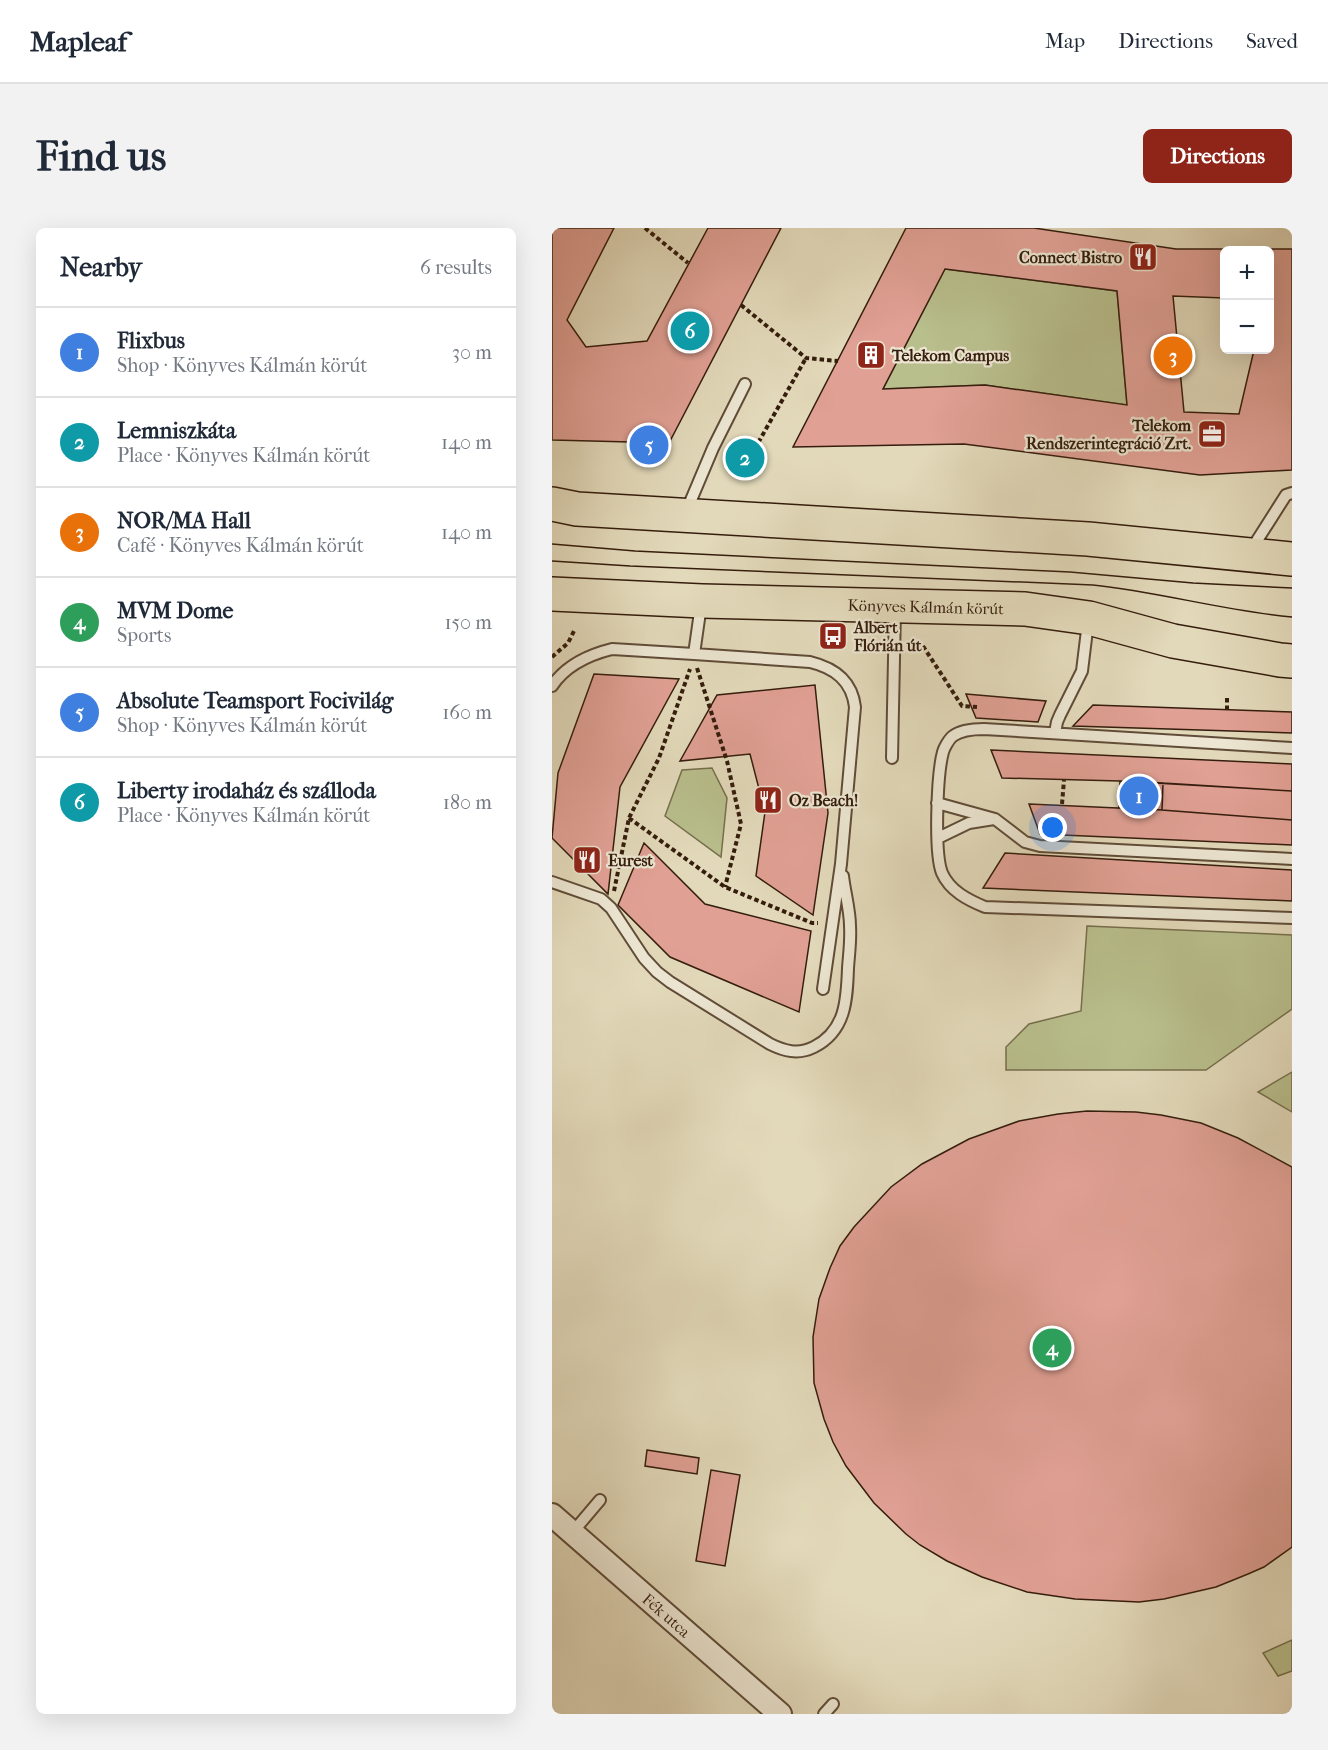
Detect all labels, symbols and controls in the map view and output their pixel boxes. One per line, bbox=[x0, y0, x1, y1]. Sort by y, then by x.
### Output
text: Mapleaf bbox=[30, 25, 127, 58]
text: Map bbox=[1045, 29, 1085, 53]
text: Directions bbox=[1118, 29, 1213, 53]
text: Saved bbox=[1246, 29, 1298, 53]
button: Directions bbox=[1143, 129, 1292, 183]
text: Find us bbox=[36, 132, 166, 181]
restaurant icon: Connect Bistro bbox=[1127, 241, 1159, 273]
map controls bbox=[1220, 246, 1274, 354]
button: + bbox=[1220, 246, 1274, 300]
place label: Connect Bistro bbox=[1019, 248, 1122, 267]
text: Nearby bbox=[60, 252, 142, 283]
text: 6 results bbox=[420, 256, 492, 279]
button: − bbox=[1220, 300, 1274, 354]
pin: 6 bbox=[670, 308, 710, 354]
text: Flixbus bbox=[117, 328, 185, 354]
pin: 3 bbox=[1154, 334, 1192, 378]
building icon: Telekom Campus bbox=[855, 339, 887, 371]
text: 1 bbox=[76, 341, 83, 364]
text: 30 m bbox=[452, 341, 492, 364]
place label: Telekom Campus bbox=[891, 346, 1009, 366]
text: Shop · Könyves Kálmán körút bbox=[117, 354, 367, 377]
place label: Telekom Rendszerintegráció Zrt. bbox=[1026, 416, 1192, 454]
text: Lemniszkáta bbox=[117, 418, 236, 444]
office icon: Telekom Rendszerintegráció Zrt. bbox=[1196, 418, 1228, 450]
pin: 5 bbox=[630, 422, 668, 468]
text: 2 bbox=[74, 431, 85, 454]
text: 140 m bbox=[441, 431, 492, 454]
pin: 2 bbox=[726, 436, 764, 480]
text: Place · Könyves Kálmán körút bbox=[117, 444, 370, 467]
text: NOR/MA Hall bbox=[117, 508, 251, 534]
text: 3 bbox=[75, 521, 84, 544]
text: 140 m bbox=[441, 521, 492, 544]
text: Café · Könyves Kálmán körút bbox=[117, 534, 364, 557]
street label: Könyves Kálmán körút bbox=[847, 595, 1004, 618]
text: MVM Dome bbox=[117, 598, 233, 624]
text: 4 bbox=[74, 611, 85, 634]
text: 150 m bbox=[444, 611, 492, 634]
place label: Albert Flórián út bbox=[853, 618, 922, 655]
bus stop icon: Albert Flórián út bbox=[817, 620, 849, 652]
text: Sports bbox=[117, 624, 171, 647]
text: Absolute Teamsport Focivilág bbox=[117, 688, 393, 714]
text: 5 bbox=[75, 701, 84, 724]
text: 160 m bbox=[442, 701, 492, 724]
text: Shop · Könyves Kálmán körút bbox=[117, 714, 367, 737]
pin: 1 bbox=[1120, 774, 1158, 818]
text: Liberty irodaház és szálloda bbox=[117, 778, 376, 804]
restaurant icon: Oz Beach! bbox=[752, 784, 784, 816]
text: 6 bbox=[74, 791, 85, 814]
text: 180 m bbox=[443, 791, 492, 814]
place label: Oz Beach! bbox=[789, 791, 858, 810]
text: Place · Könyves Kálmán körút bbox=[117, 804, 370, 827]
your location bbox=[1038, 813, 1067, 842]
restaurant icon: Eurest bbox=[571, 844, 603, 876]
place label: Eurest bbox=[608, 851, 653, 870]
pin: 4 bbox=[1032, 1326, 1072, 1370]
street label: Fék utca bbox=[639, 1589, 695, 1641]

